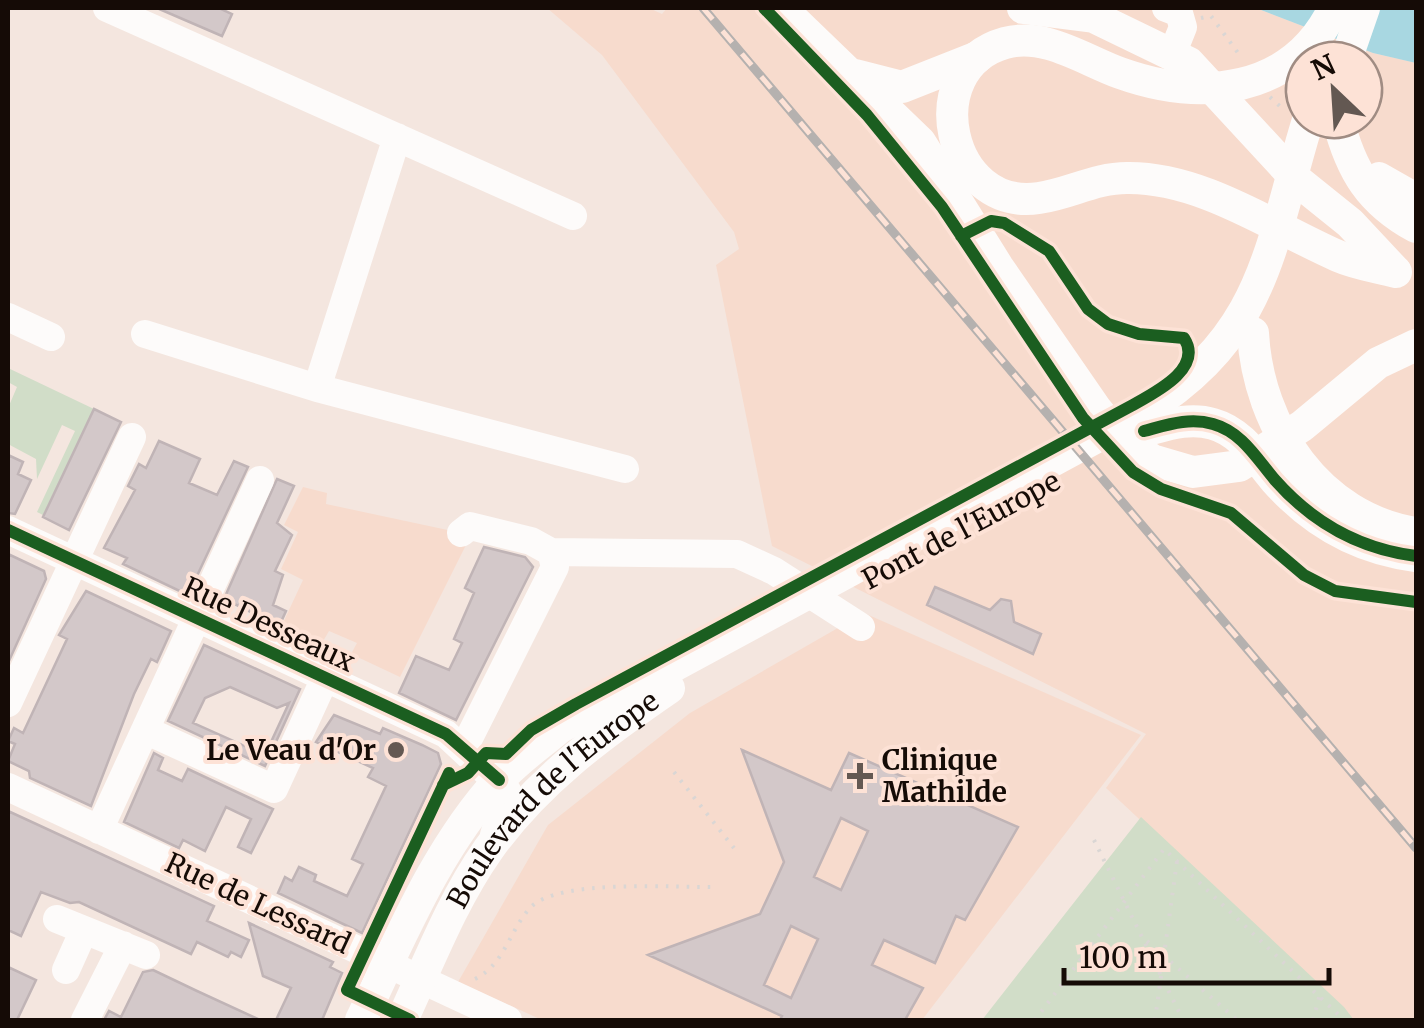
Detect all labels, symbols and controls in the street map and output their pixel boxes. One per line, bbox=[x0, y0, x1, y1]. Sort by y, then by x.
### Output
north arrow bbox=[1284, 40, 1384, 140]
text: N bbox=[1306, 46, 1341, 88]
street label: Pont de l'Europe bbox=[856, 463, 1066, 597]
street label: Rue Desseaux bbox=[177, 569, 361, 680]
street label: Boulevard de l'Europe bbox=[439, 683, 666, 914]
place label: Le Veau d'Or bbox=[206, 732, 376, 768]
marker: Le Veau d'Or bbox=[385, 739, 407, 761]
place label: Clinique Mathilde bbox=[882, 742, 1007, 810]
marker: Clinique Mathilde bbox=[847, 763, 873, 789]
street label: Rue de Lessard bbox=[160, 844, 356, 962]
scale bar bbox=[1064, 923, 1329, 985]
text: 100 m bbox=[1079, 938, 1167, 976]

